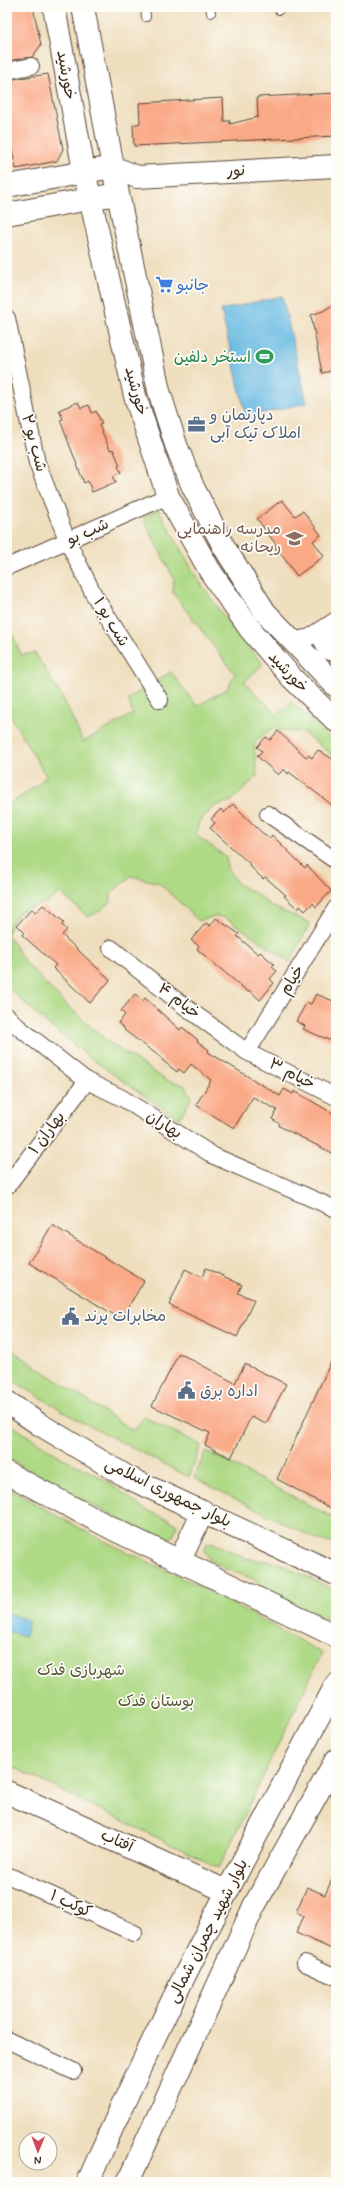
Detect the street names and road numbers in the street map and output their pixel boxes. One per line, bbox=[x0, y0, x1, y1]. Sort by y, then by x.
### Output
street label: خورشید bbox=[51, 49, 81, 101]
street label: نور bbox=[225, 160, 246, 182]
street label: خورشید bbox=[119, 364, 153, 418]
street label: شب بو ۲ bbox=[16, 412, 52, 474]
street label: شب بو bbox=[62, 514, 112, 551]
street label: شب بو ۱ bbox=[88, 593, 134, 651]
street label: خورشید bbox=[263, 647, 313, 697]
street label: خیام bbox=[275, 961, 310, 1000]
street label: خیام ۴ bbox=[153, 978, 205, 1025]
street label: خیام ۳ bbox=[265, 1053, 319, 1095]
street label: بهاران bbox=[142, 1106, 186, 1144]
street label: بهاران ۱ bbox=[24, 1107, 70, 1159]
street label: بلوار جمهوری اسلامی bbox=[101, 1453, 235, 1533]
street label: آفتاب bbox=[97, 1825, 138, 1858]
street label: بلوار شهید چمران شمالی bbox=[163, 1856, 253, 2006]
street label: کوکب ۱ bbox=[47, 1885, 96, 1923]

